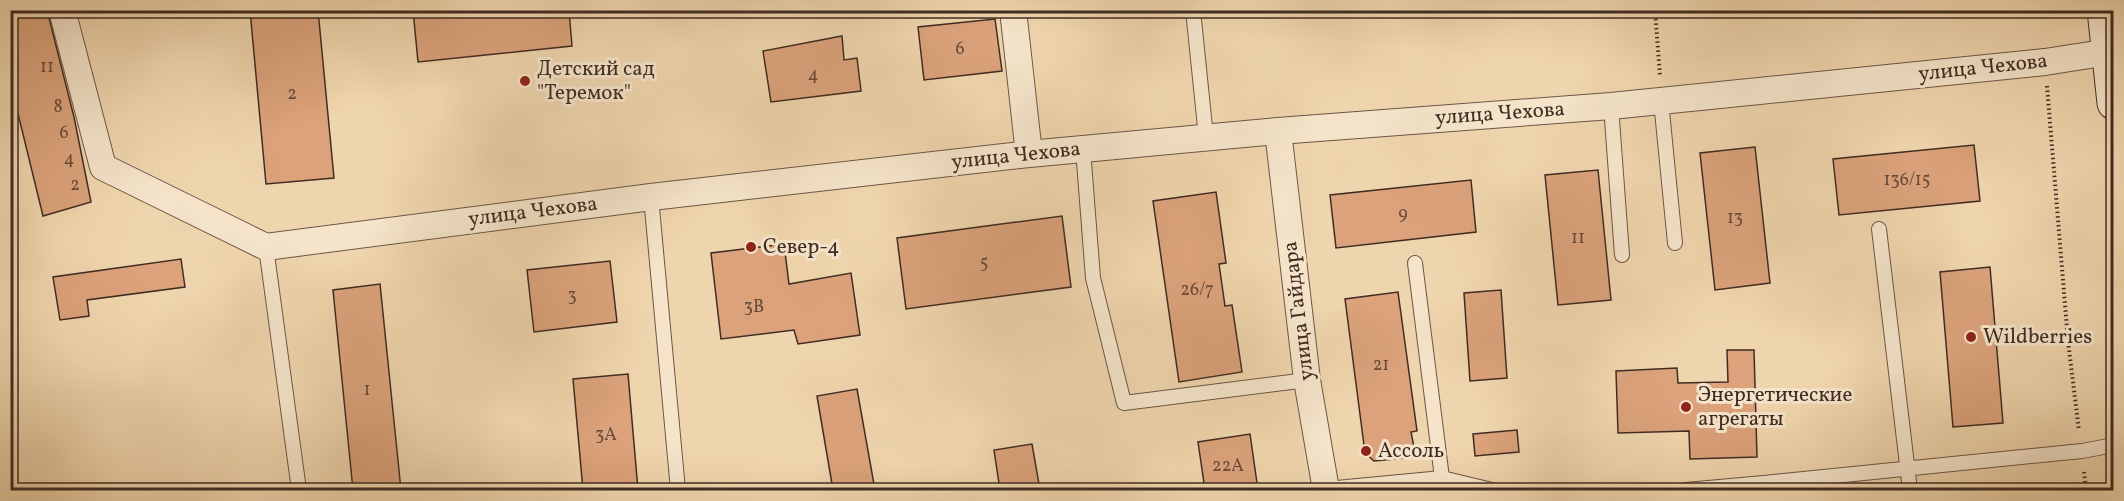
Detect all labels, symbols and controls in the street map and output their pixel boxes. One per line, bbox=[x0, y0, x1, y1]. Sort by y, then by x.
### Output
house number: 6 bbox=[955, 37, 965, 62]
street label: улица Чехова bbox=[1917, 47, 2049, 89]
house number: 11 bbox=[40, 55, 54, 80]
place label: Детский сад "Теремок" bbox=[537, 55, 655, 108]
house number: 4 bbox=[808, 63, 818, 88]
marker: Детский сад "Теремок" bbox=[518, 74, 532, 88]
house number: 2 bbox=[287, 82, 297, 107]
house number: 8 bbox=[53, 95, 63, 120]
street label: улица Чехова bbox=[1434, 95, 1566, 133]
house number: 6 bbox=[59, 121, 69, 146]
street label: улица Чехова bbox=[950, 135, 1082, 177]
house number: 4 bbox=[64, 147, 74, 172]
house number: 136/15 bbox=[1884, 168, 1931, 193]
house number: 2 bbox=[70, 173, 80, 198]
street label: улица Чехова bbox=[467, 190, 599, 234]
house number: 9 bbox=[1398, 202, 1408, 227]
house number: 13 bbox=[1727, 206, 1743, 231]
house number: 11 bbox=[1571, 226, 1585, 251]
place label: Север-4 bbox=[763, 233, 840, 262]
street label: улица Гайдара bbox=[1276, 239, 1322, 383]
marker: Север-4 bbox=[744, 240, 758, 254]
house number: 5 bbox=[980, 251, 988, 276]
house number: 26/7 bbox=[1180, 278, 1214, 303]
house number: 3 bbox=[567, 284, 577, 309]
house number: 3В bbox=[744, 295, 764, 320]
place label: Wildberries bbox=[1983, 323, 2092, 352]
marker: Wildberries bbox=[1964, 330, 1978, 344]
house number: 21 bbox=[1373, 353, 1389, 378]
house number: 1 bbox=[364, 378, 370, 403]
place label: Энергетические агрегаты bbox=[1698, 381, 1852, 434]
marker: Энергетические агрегаты bbox=[1679, 400, 1693, 414]
house number: 3А bbox=[595, 423, 617, 448]
place label: Ассоль bbox=[1378, 437, 1444, 466]
marker: Ассоль bbox=[1359, 444, 1373, 458]
house number: 22А bbox=[1212, 454, 1244, 479]

